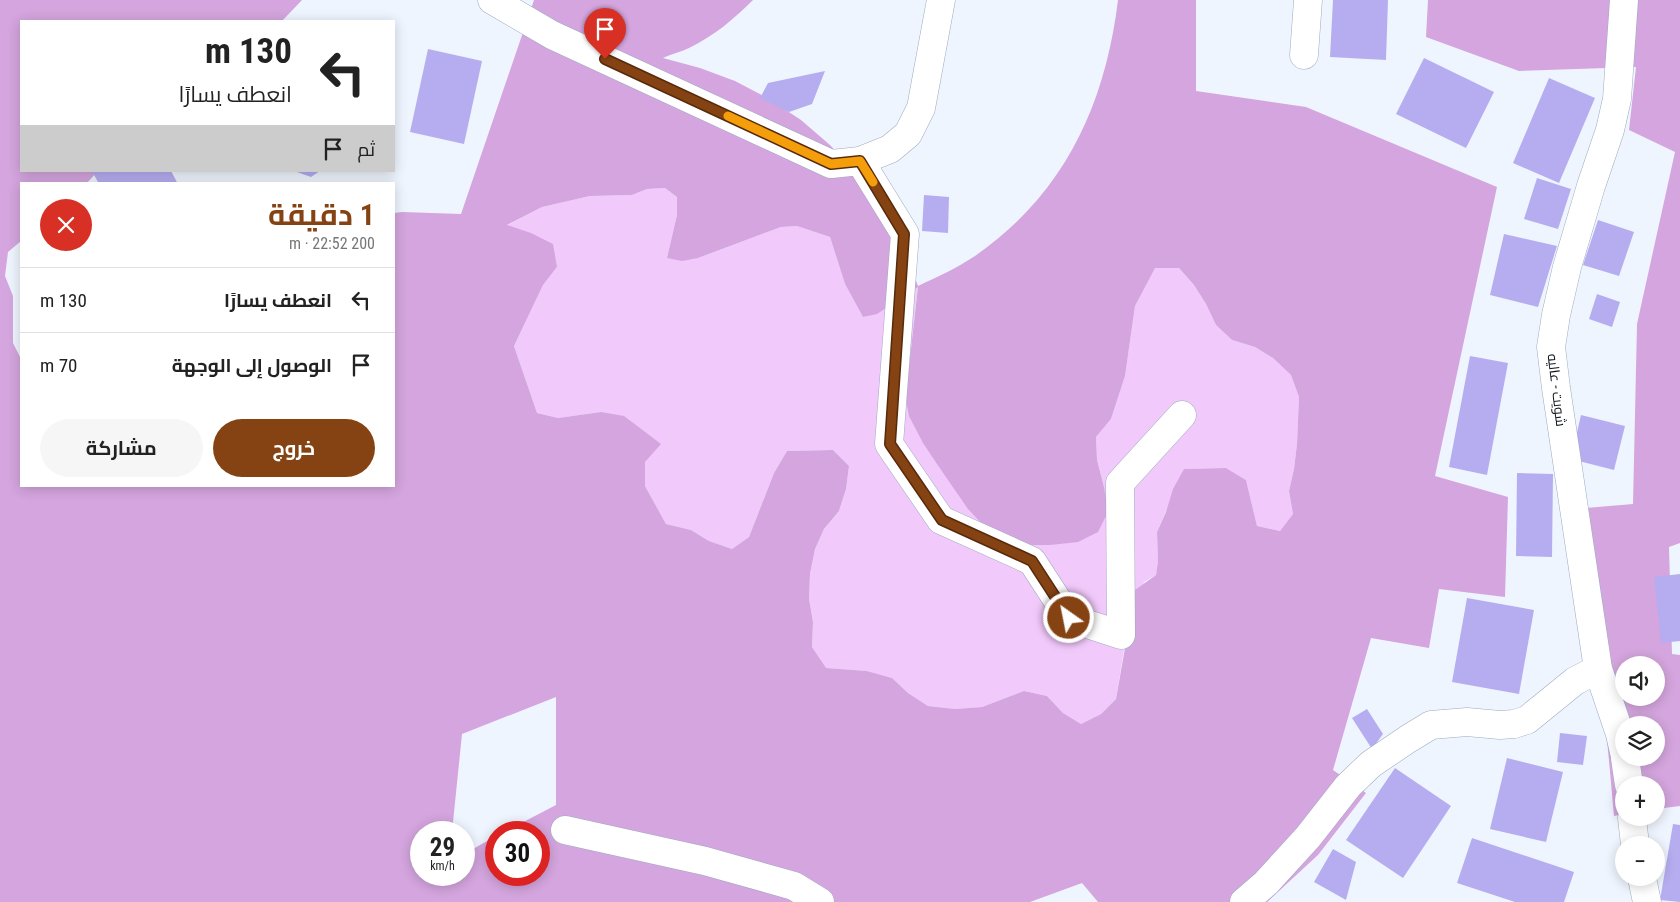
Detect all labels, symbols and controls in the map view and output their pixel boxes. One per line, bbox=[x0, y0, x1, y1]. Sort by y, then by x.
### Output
pin bbox=[584, 8, 626, 59]
icon: arrive bbox=[591, 15, 619, 43]
text: 130 m bbox=[205, 31, 292, 72]
icon: left bbox=[310, 40, 375, 105]
text: انعطف يسارًا bbox=[178, 82, 292, 107]
icon: arrive bbox=[319, 135, 347, 163]
text: ثم bbox=[357, 138, 375, 161]
text: 1 دقيقة bbox=[268, 197, 375, 232]
button: close bbox=[40, 199, 92, 251]
text: 200 m · 22:52 bbox=[289, 234, 375, 253]
icon: left bbox=[347, 286, 375, 314]
text: 130 m bbox=[40, 289, 87, 312]
text: انعطف يسارًا bbox=[224, 289, 332, 312]
icon: arrive bbox=[347, 351, 375, 379]
street label: شويت - عاليه bbox=[1545, 353, 1569, 427]
text: 70 m bbox=[40, 354, 77, 377]
text: الوصول إلى الوجهة bbox=[172, 354, 332, 377]
button: مشاركة bbox=[40, 419, 203, 477]
button: خروج bbox=[213, 419, 375, 477]
position arrow bbox=[1042, 591, 1094, 643]
map controls bbox=[1615, 656, 1665, 886]
button: sound bbox=[1615, 656, 1665, 706]
button: layers bbox=[1615, 716, 1665, 766]
button: + bbox=[1615, 776, 1665, 826]
speed limit sign: 30 bbox=[485, 821, 550, 886]
text: 29 bbox=[430, 833, 455, 862]
button: − bbox=[1615, 836, 1665, 886]
text: km/h bbox=[430, 859, 455, 873]

